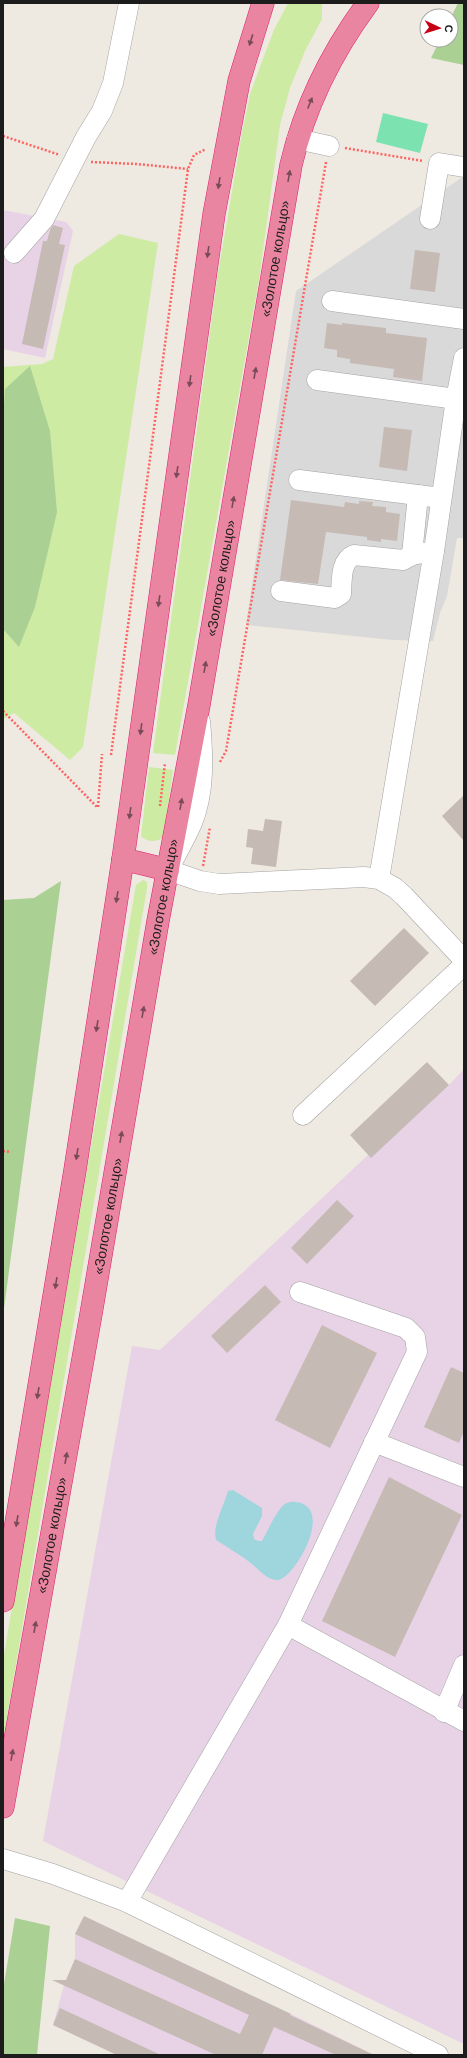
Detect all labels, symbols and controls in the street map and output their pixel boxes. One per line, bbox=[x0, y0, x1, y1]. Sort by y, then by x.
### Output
north arrow bbox=[419, 8, 459, 48]
text: С bbox=[443, 24, 455, 33]
one-way arrow bbox=[248, 34, 254, 46]
one-way arrow bbox=[307, 96, 313, 108]
one-way arrow bbox=[286, 170, 292, 182]
one-way arrow bbox=[216, 177, 222, 189]
street label: «Золотое кольцо» bbox=[257, 199, 293, 318]
one-way arrow bbox=[205, 246, 211, 258]
one-way arrow bbox=[252, 367, 258, 380]
one-way arrow bbox=[187, 375, 193, 387]
one-way arrow bbox=[174, 466, 180, 478]
one-way arrow bbox=[230, 496, 236, 508]
street label: «Золотое кольцо» bbox=[203, 518, 238, 638]
one-way arrow bbox=[156, 595, 162, 607]
one-way arrow bbox=[203, 661, 209, 673]
one-way arrow bbox=[138, 723, 144, 736]
one-way arrow bbox=[178, 798, 184, 810]
one-way arrow bbox=[127, 807, 133, 819]
street label: «Золотое кольцо» bbox=[144, 837, 181, 956]
one-way arrow bbox=[114, 891, 120, 903]
one-way arrow bbox=[140, 1006, 146, 1018]
one-way arrow bbox=[94, 1020, 100, 1032]
one-way arrow bbox=[118, 1131, 124, 1143]
one-way arrow bbox=[74, 1148, 80, 1160]
street label: «Золотое кольцо» bbox=[90, 1156, 126, 1276]
one-way arrow bbox=[53, 1277, 59, 1289]
one-way arrow bbox=[35, 1387, 41, 1399]
one-way arrow bbox=[63, 1452, 69, 1464]
street label: «Золотое кольцо» bbox=[33, 1476, 70, 1595]
one-way arrow bbox=[14, 1515, 20, 1528]
one-way arrow bbox=[33, 1621, 39, 1633]
one-way arrow bbox=[10, 1749, 16, 1761]

